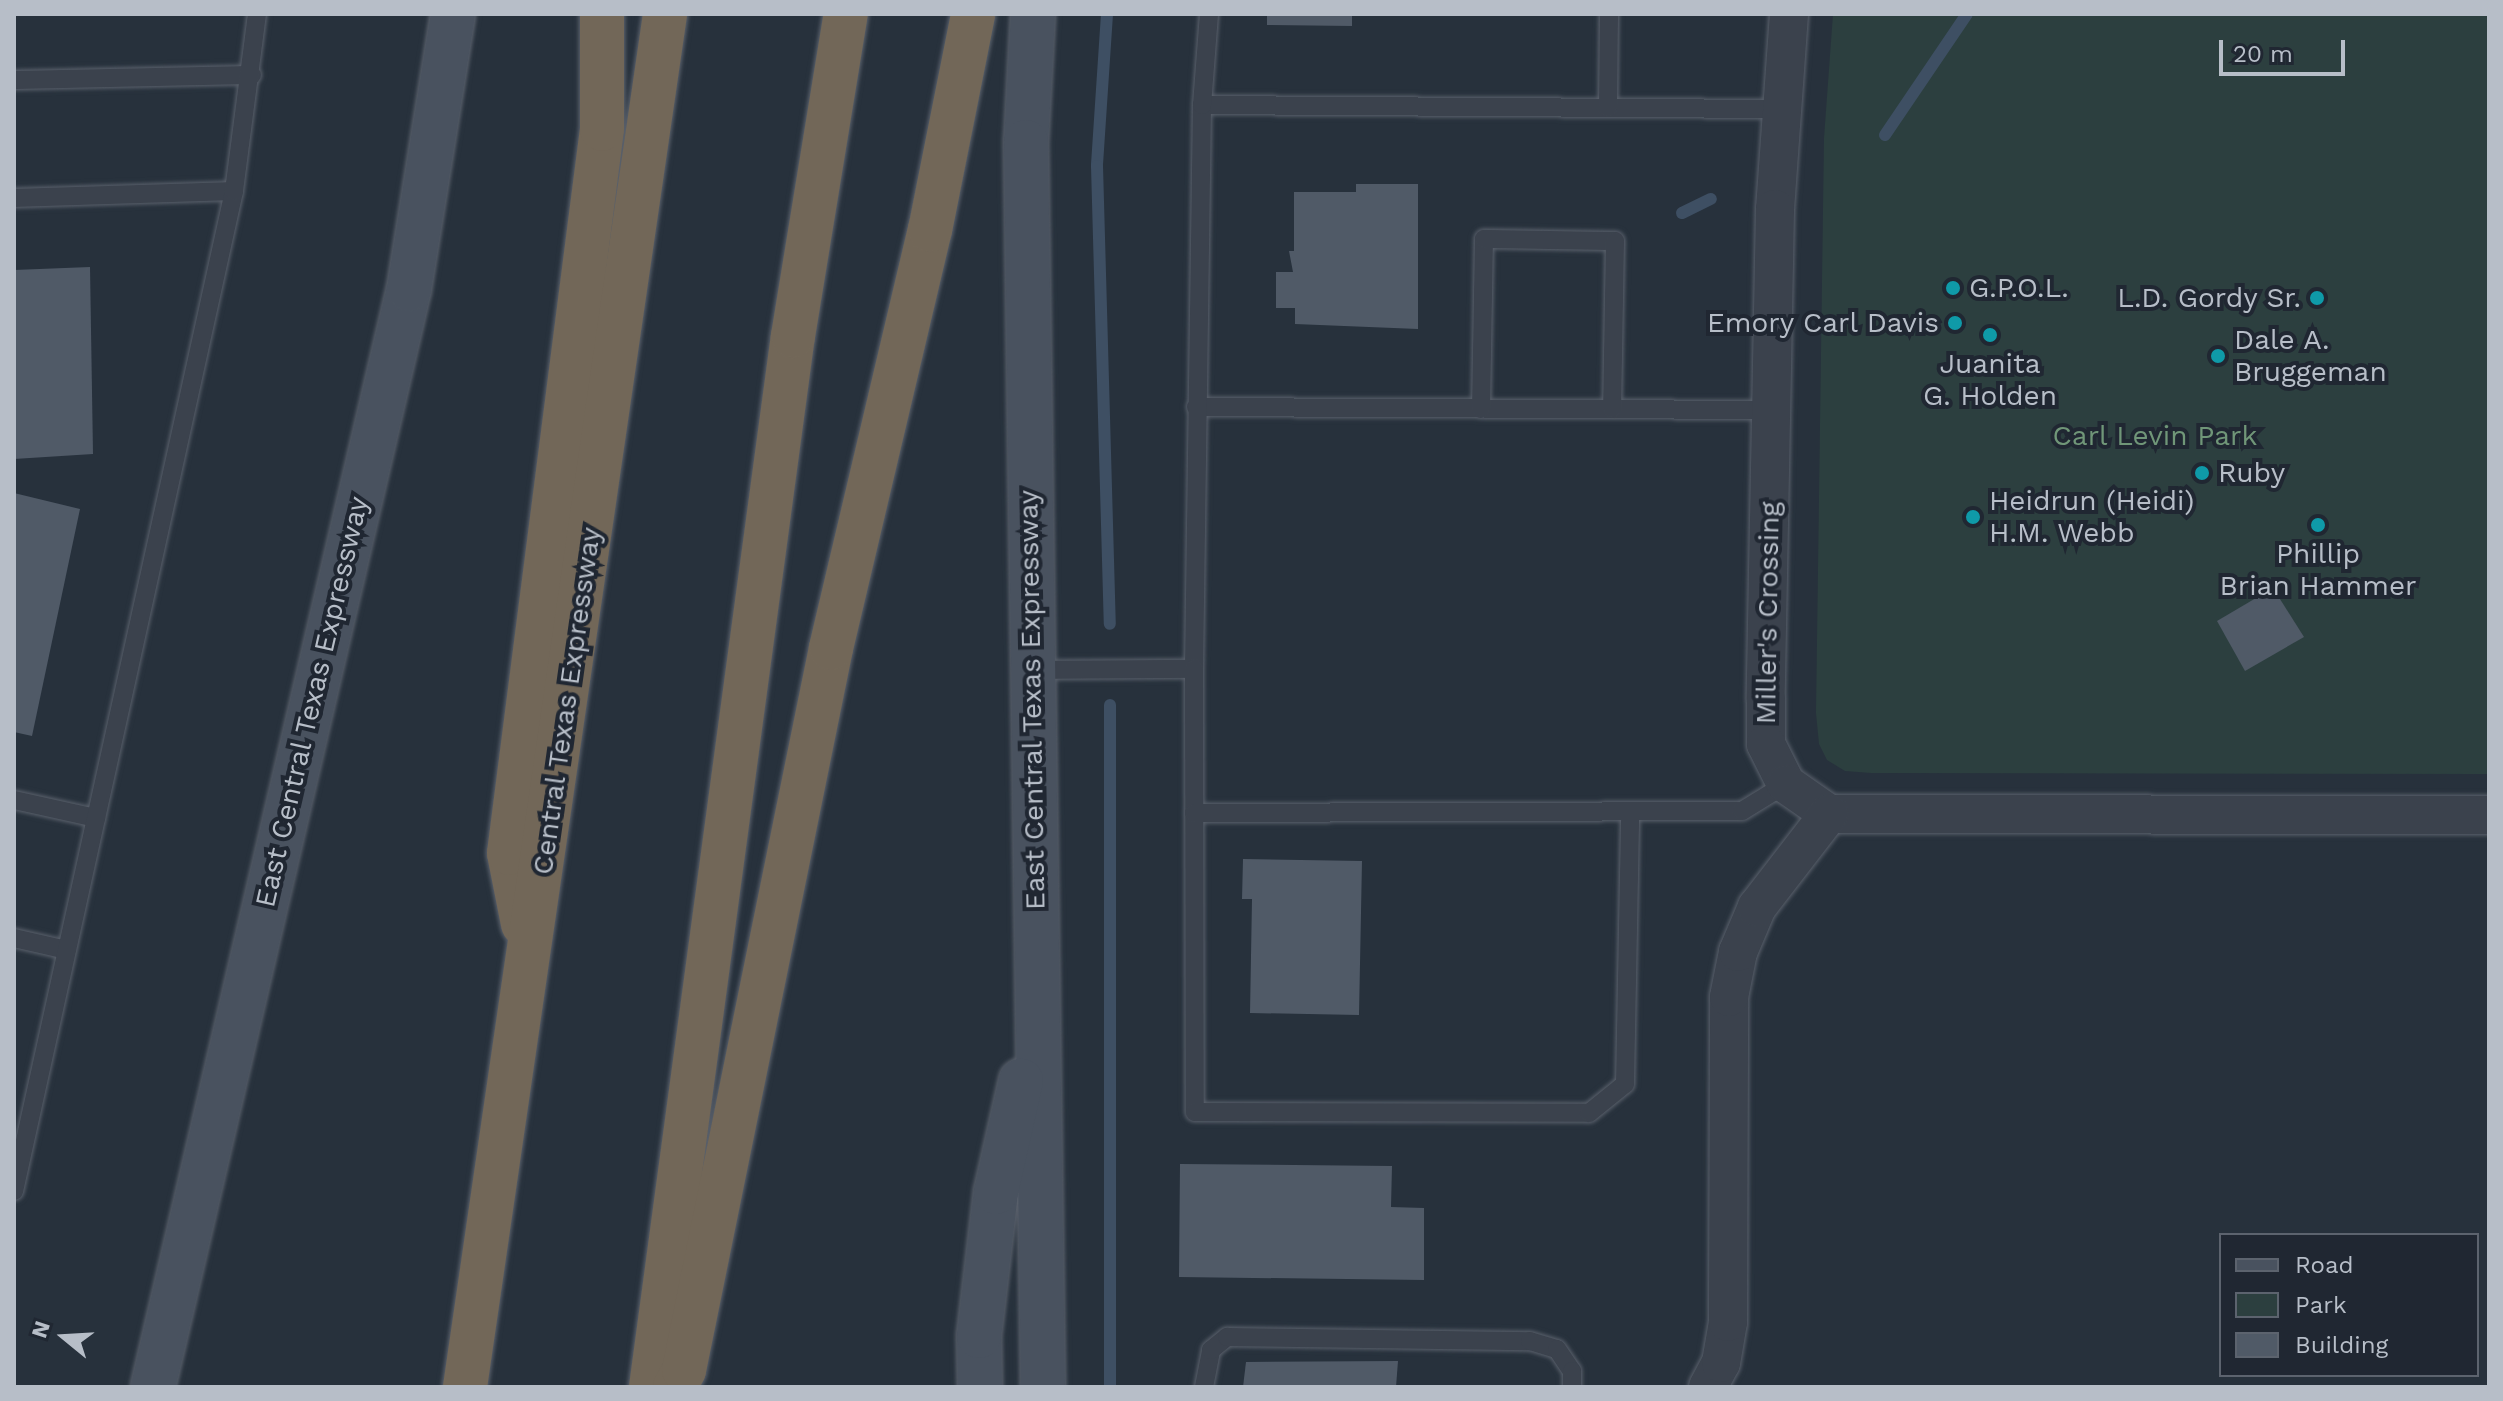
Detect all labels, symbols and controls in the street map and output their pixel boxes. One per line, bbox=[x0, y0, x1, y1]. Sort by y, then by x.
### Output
scale bar bbox=[2223, 24, 2349, 74]
text: 20 m bbox=[2233, 40, 2293, 68]
place label: G.P.O.L. bbox=[1969, 271, 2069, 305]
marker: G.P.O.L. bbox=[1944, 279, 1962, 297]
place label: L.D. Gordy Sr. bbox=[2116, 281, 2301, 315]
marker: L.D. Gordy Sr. bbox=[2308, 289, 2326, 307]
place label: Emory Carl Davis bbox=[1705, 306, 1939, 340]
marker: Emory Carl Davis bbox=[1946, 314, 1964, 332]
place label: Dale A. Bruggeman bbox=[2234, 323, 2387, 389]
marker: Juanita G. Holden bbox=[1981, 326, 1999, 344]
place label: Juanita G. Holden bbox=[1923, 347, 2057, 413]
marker: Dale A. Bruggeman bbox=[2209, 347, 2227, 365]
park label: Carl Levin Park bbox=[2052, 419, 2258, 453]
place label: Ruby bbox=[2218, 456, 2285, 490]
marker: Ruby bbox=[2193, 464, 2211, 482]
place label: Heidrun (Heidi) H.M. Webb bbox=[1989, 484, 2194, 550]
street label: East Central Texas Expressway bbox=[1012, 489, 1052, 911]
street label: East Central Texas Expressway bbox=[248, 493, 376, 911]
street label: Miller's Crossing bbox=[1749, 501, 1787, 725]
marker: Heidrun (Heidi) H.M. Webb bbox=[1964, 508, 1982, 526]
marker: Phillip Brian Hammer bbox=[2309, 516, 2327, 534]
street label: Central Texas Expressway bbox=[526, 524, 608, 878]
place label: Phillip Brian Hammer bbox=[2219, 537, 2417, 603]
legend bbox=[2219, 1233, 2479, 1377]
text: Road bbox=[2295, 1251, 2354, 1279]
text: Park bbox=[2295, 1291, 2347, 1319]
north arrow bbox=[24, 1297, 104, 1377]
text: N bbox=[26, 1318, 55, 1341]
text: Building bbox=[2295, 1331, 2388, 1359]

